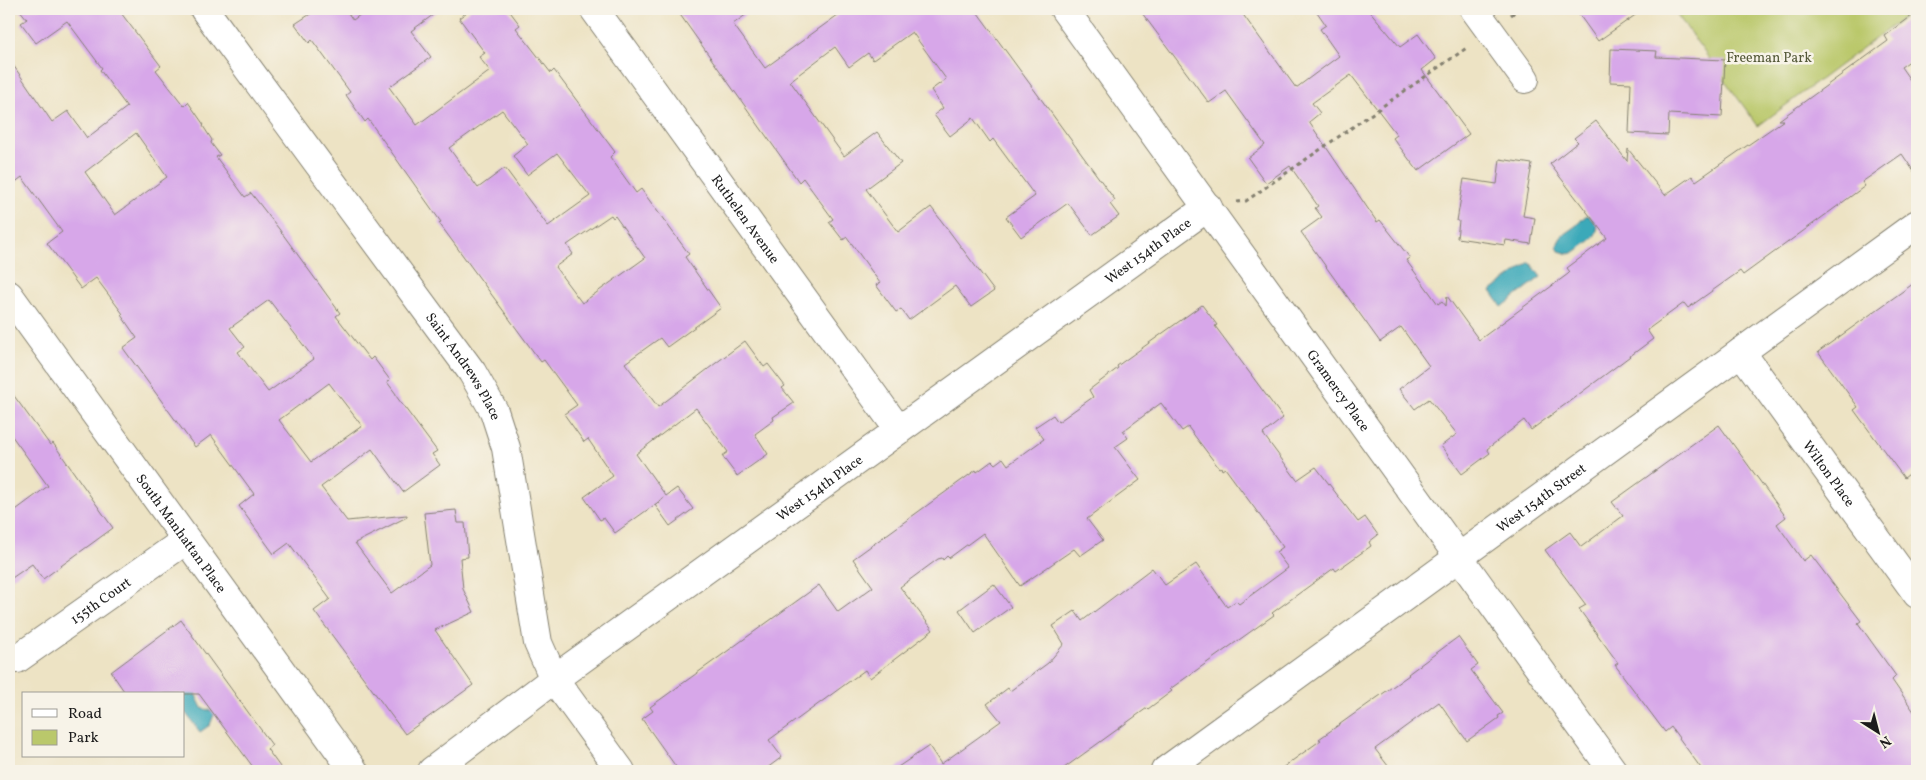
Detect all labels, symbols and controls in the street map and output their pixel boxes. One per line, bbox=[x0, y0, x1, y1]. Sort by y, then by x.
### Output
park label: Freeman Park bbox=[1726, 49, 1812, 68]
street label: Ruthelen Avenue bbox=[706, 171, 783, 268]
street label: West 154th Place bbox=[1102, 214, 1196, 289]
street label: Saint Andrews Place bbox=[420, 309, 504, 423]
street label: Gramercy Place bbox=[1302, 347, 1374, 436]
street label: Wilton Place bbox=[1797, 437, 1859, 511]
street label: West 154th Place bbox=[773, 451, 867, 526]
street label: West 154th Street bbox=[1493, 460, 1591, 538]
street label: South Manhattan Place bbox=[131, 471, 230, 598]
street label: 155th Court bbox=[67, 573, 136, 630]
legend bbox=[22, 692, 185, 758]
text: Road bbox=[68, 704, 102, 725]
north arrow bbox=[1854, 708, 1904, 758]
text: Park bbox=[68, 728, 99, 749]
text: N bbox=[1875, 731, 1894, 752]

